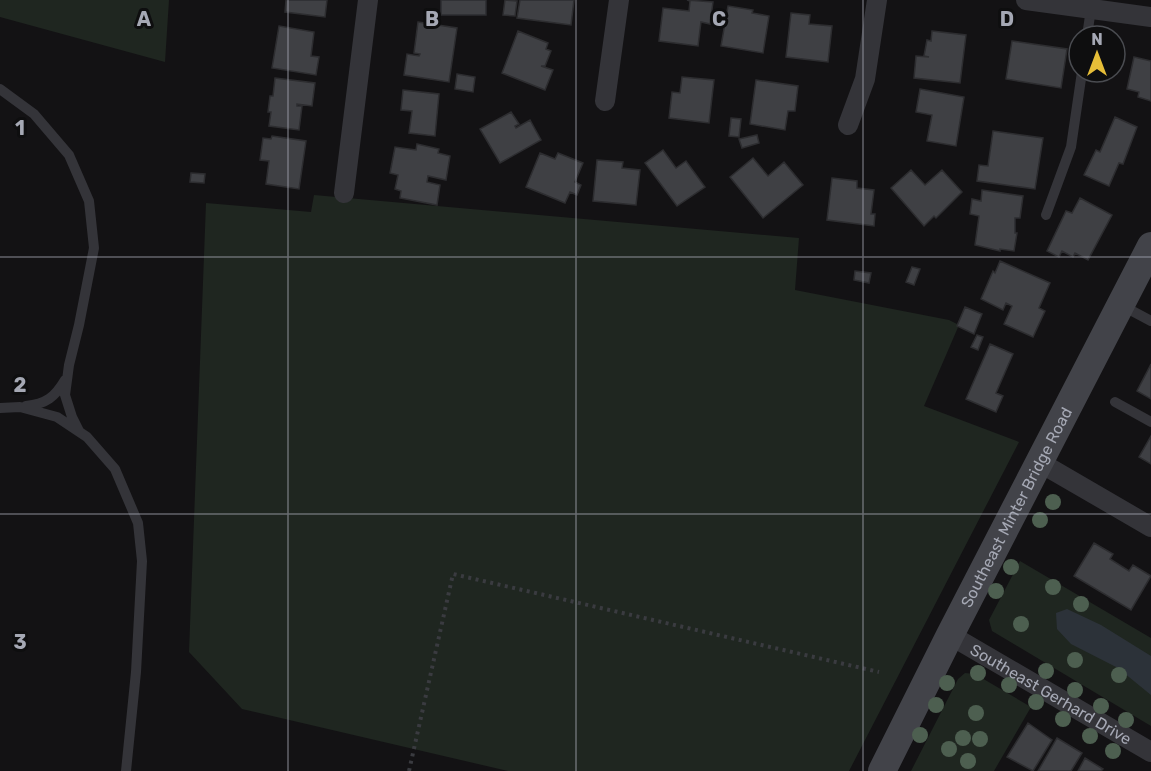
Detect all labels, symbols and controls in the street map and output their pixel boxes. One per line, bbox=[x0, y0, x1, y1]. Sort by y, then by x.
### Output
text: A bbox=[137, 7, 152, 31]
text: B bbox=[425, 7, 439, 31]
text: C bbox=[712, 7, 726, 31]
text: D bbox=[1000, 7, 1014, 31]
north arrow bbox=[1067, 24, 1127, 84]
text: N bbox=[1091, 30, 1103, 49]
text: 1 bbox=[15, 116, 25, 140]
text: 2 bbox=[14, 373, 27, 397]
street label: Southeast Minter Bridge Road bbox=[957, 404, 1076, 611]
text: 3 bbox=[13, 630, 27, 654]
street label: Southeast Gerhard Drive bbox=[967, 640, 1135, 749]

